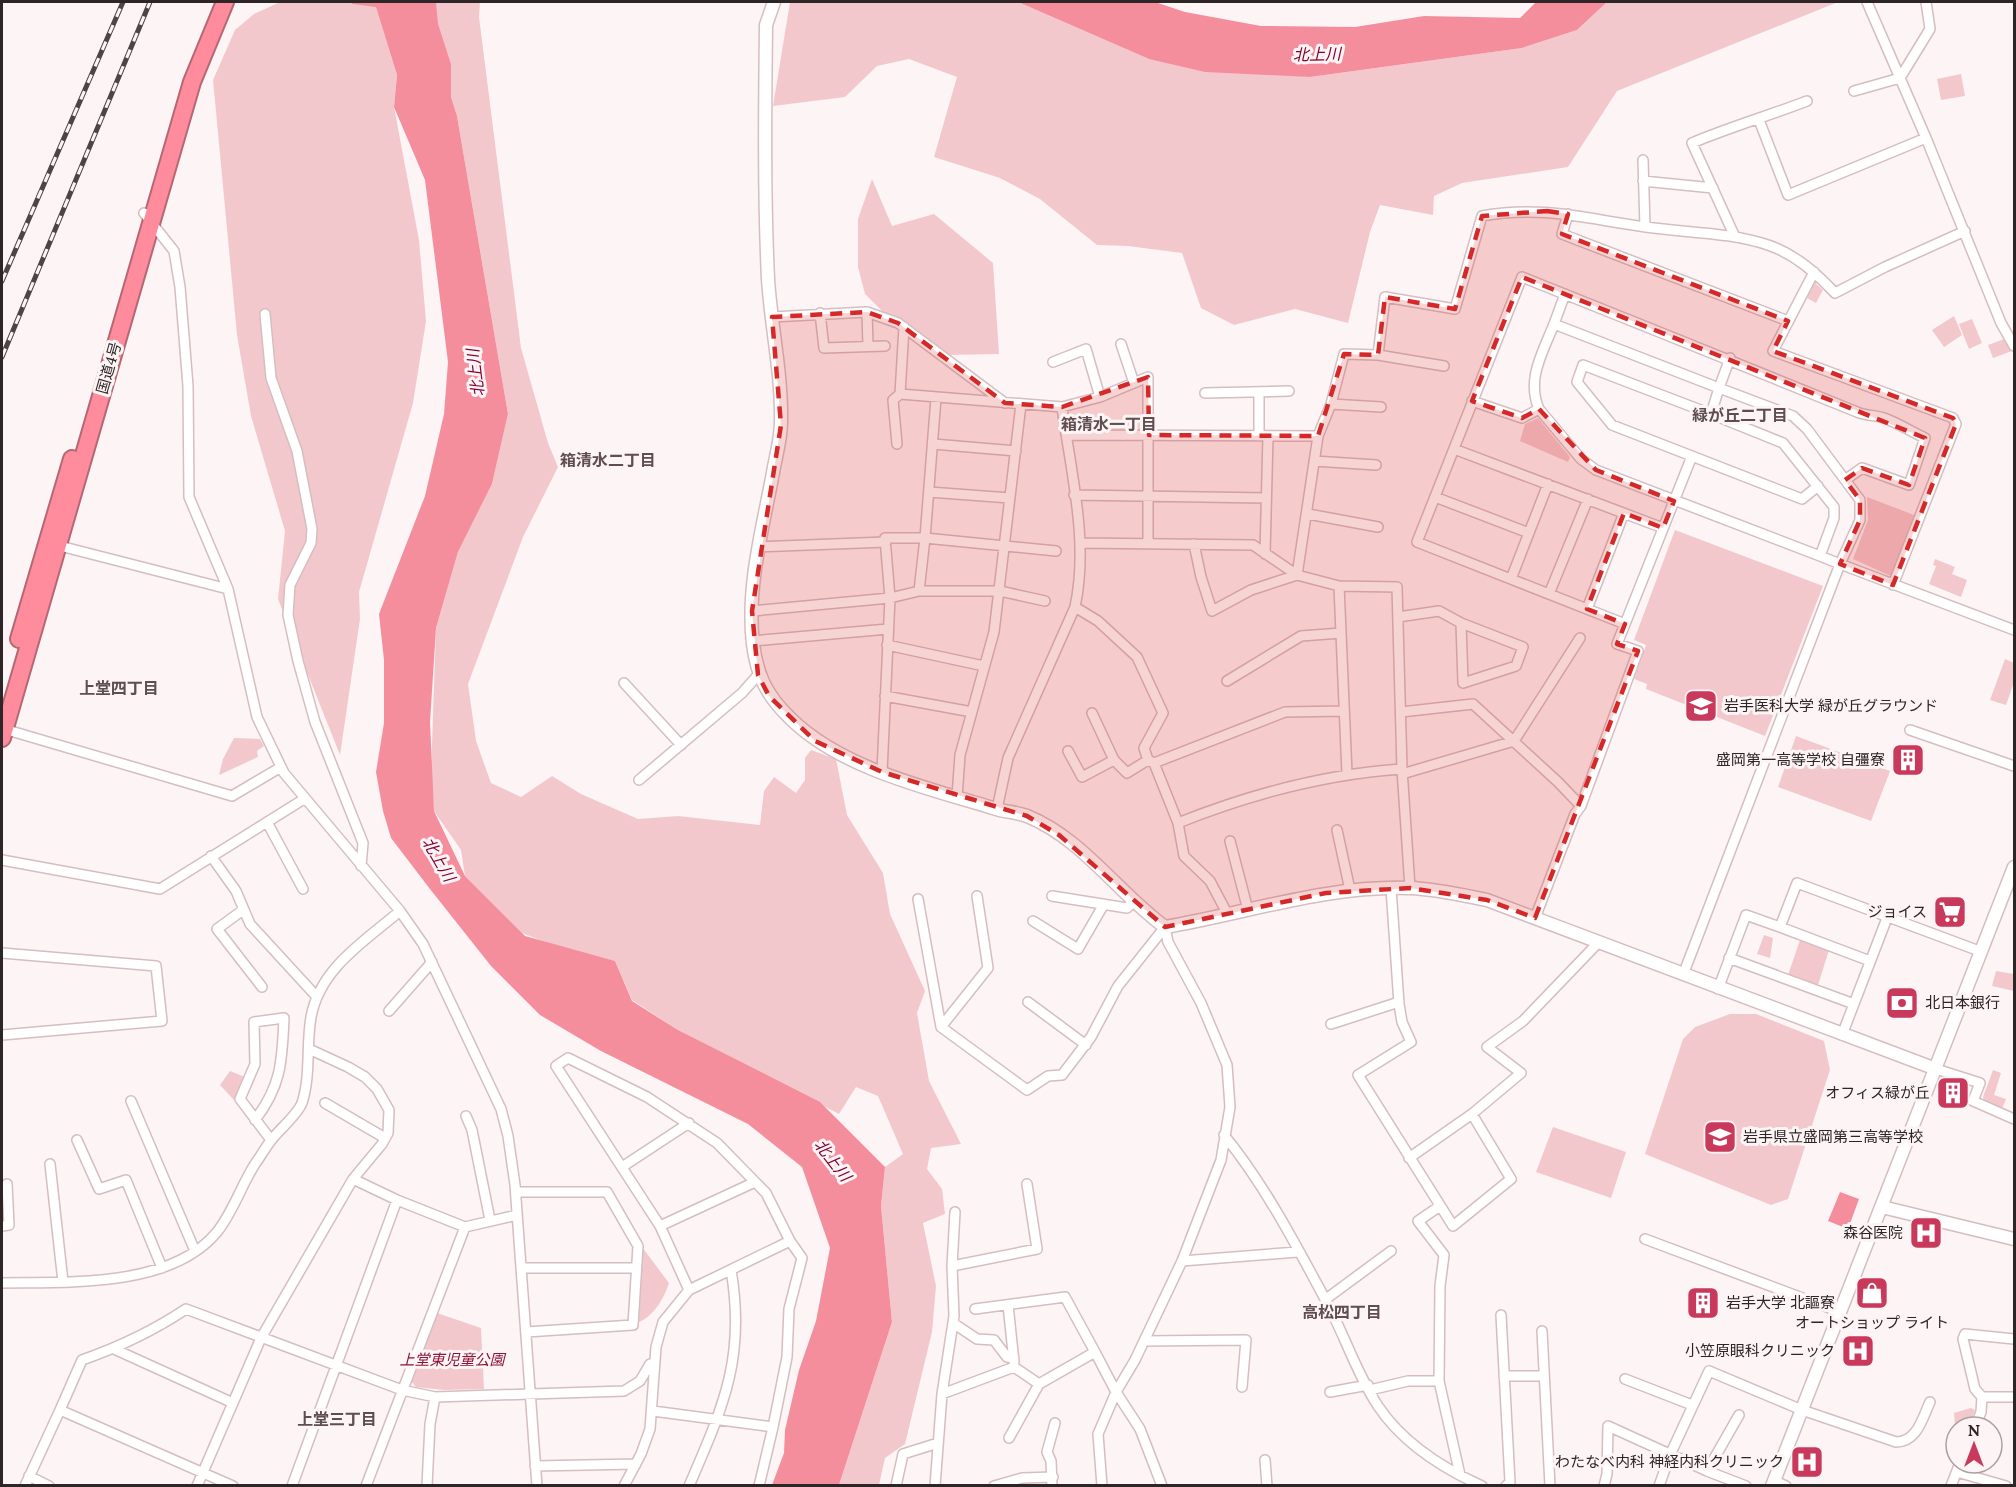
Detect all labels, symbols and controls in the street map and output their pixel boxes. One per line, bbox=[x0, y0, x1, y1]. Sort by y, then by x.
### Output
water label: 北上川 bbox=[1293, 44, 1343, 64]
street label: 国道4号 bbox=[92, 340, 125, 396]
water label: 北上川 bbox=[462, 346, 488, 398]
district label: 緑が丘二丁目 bbox=[1692, 405, 1788, 425]
district label: 箱清水一丁目 bbox=[1061, 414, 1157, 434]
district label: 箱清水二丁目 bbox=[560, 450, 656, 470]
district label: 上堂四丁目 bbox=[79, 678, 159, 698]
school or university icon: 岩手医科大学 緑が丘グラウンド bbox=[1683, 688, 1719, 724]
place label: 岩手医科大学 緑が丘グラウンド bbox=[1724, 696, 1938, 715]
building icon: 盛岡第一高等学校 自彊寮 bbox=[1890, 742, 1926, 778]
place label: 盛岡第一高等学校 自彊寮 bbox=[1716, 750, 1885, 769]
water label: 北上川 bbox=[418, 833, 461, 887]
supermarket icon: ジョイス bbox=[1932, 894, 1968, 930]
place label: ジョイス bbox=[1867, 902, 1927, 921]
bank icon: 北日本銀行 bbox=[1884, 985, 1920, 1021]
place label: 北日本銀行 bbox=[1925, 993, 2000, 1012]
building icon: オフィス緑が丘 bbox=[1935, 1075, 1971, 1111]
place label: オフィス緑が丘 bbox=[1825, 1083, 1930, 1102]
school or university icon: 岩手県立盛岡第三高等学校 bbox=[1702, 1119, 1738, 1155]
place label: 岩手県立盛岡第三高等学校 bbox=[1743, 1127, 1923, 1146]
water label: 北上川 bbox=[810, 1135, 857, 1187]
hospital icon: 森谷医院 bbox=[1908, 1215, 1944, 1251]
place label: 森谷医院 bbox=[1843, 1223, 1903, 1242]
shop icon: オートショップ ライト bbox=[1854, 1275, 1890, 1311]
building icon: 岩手大学 北謳寮 bbox=[1685, 1285, 1721, 1321]
place label: 岩手大学 北謳寮 bbox=[1726, 1293, 1835, 1312]
district label: 高松四丁目 bbox=[1302, 1302, 1382, 1322]
place label: オートショップ ライト bbox=[1795, 1313, 1949, 1332]
hospital icon: 小笠原眼科クリニック bbox=[1840, 1333, 1876, 1369]
place label: 小笠原眼科クリニック bbox=[1685, 1341, 1835, 1360]
park label: 上堂東児童公園 bbox=[399, 1350, 506, 1369]
district label: 上堂三丁目 bbox=[297, 1409, 377, 1429]
north arrow bbox=[1944, 1415, 2004, 1475]
text: N bbox=[1968, 1420, 1980, 1440]
hospital icon: わたなべ内科 神経内科クリニック bbox=[1789, 1444, 1825, 1480]
place label: わたなべ内科 神経内科クリニック bbox=[1555, 1452, 1784, 1471]

